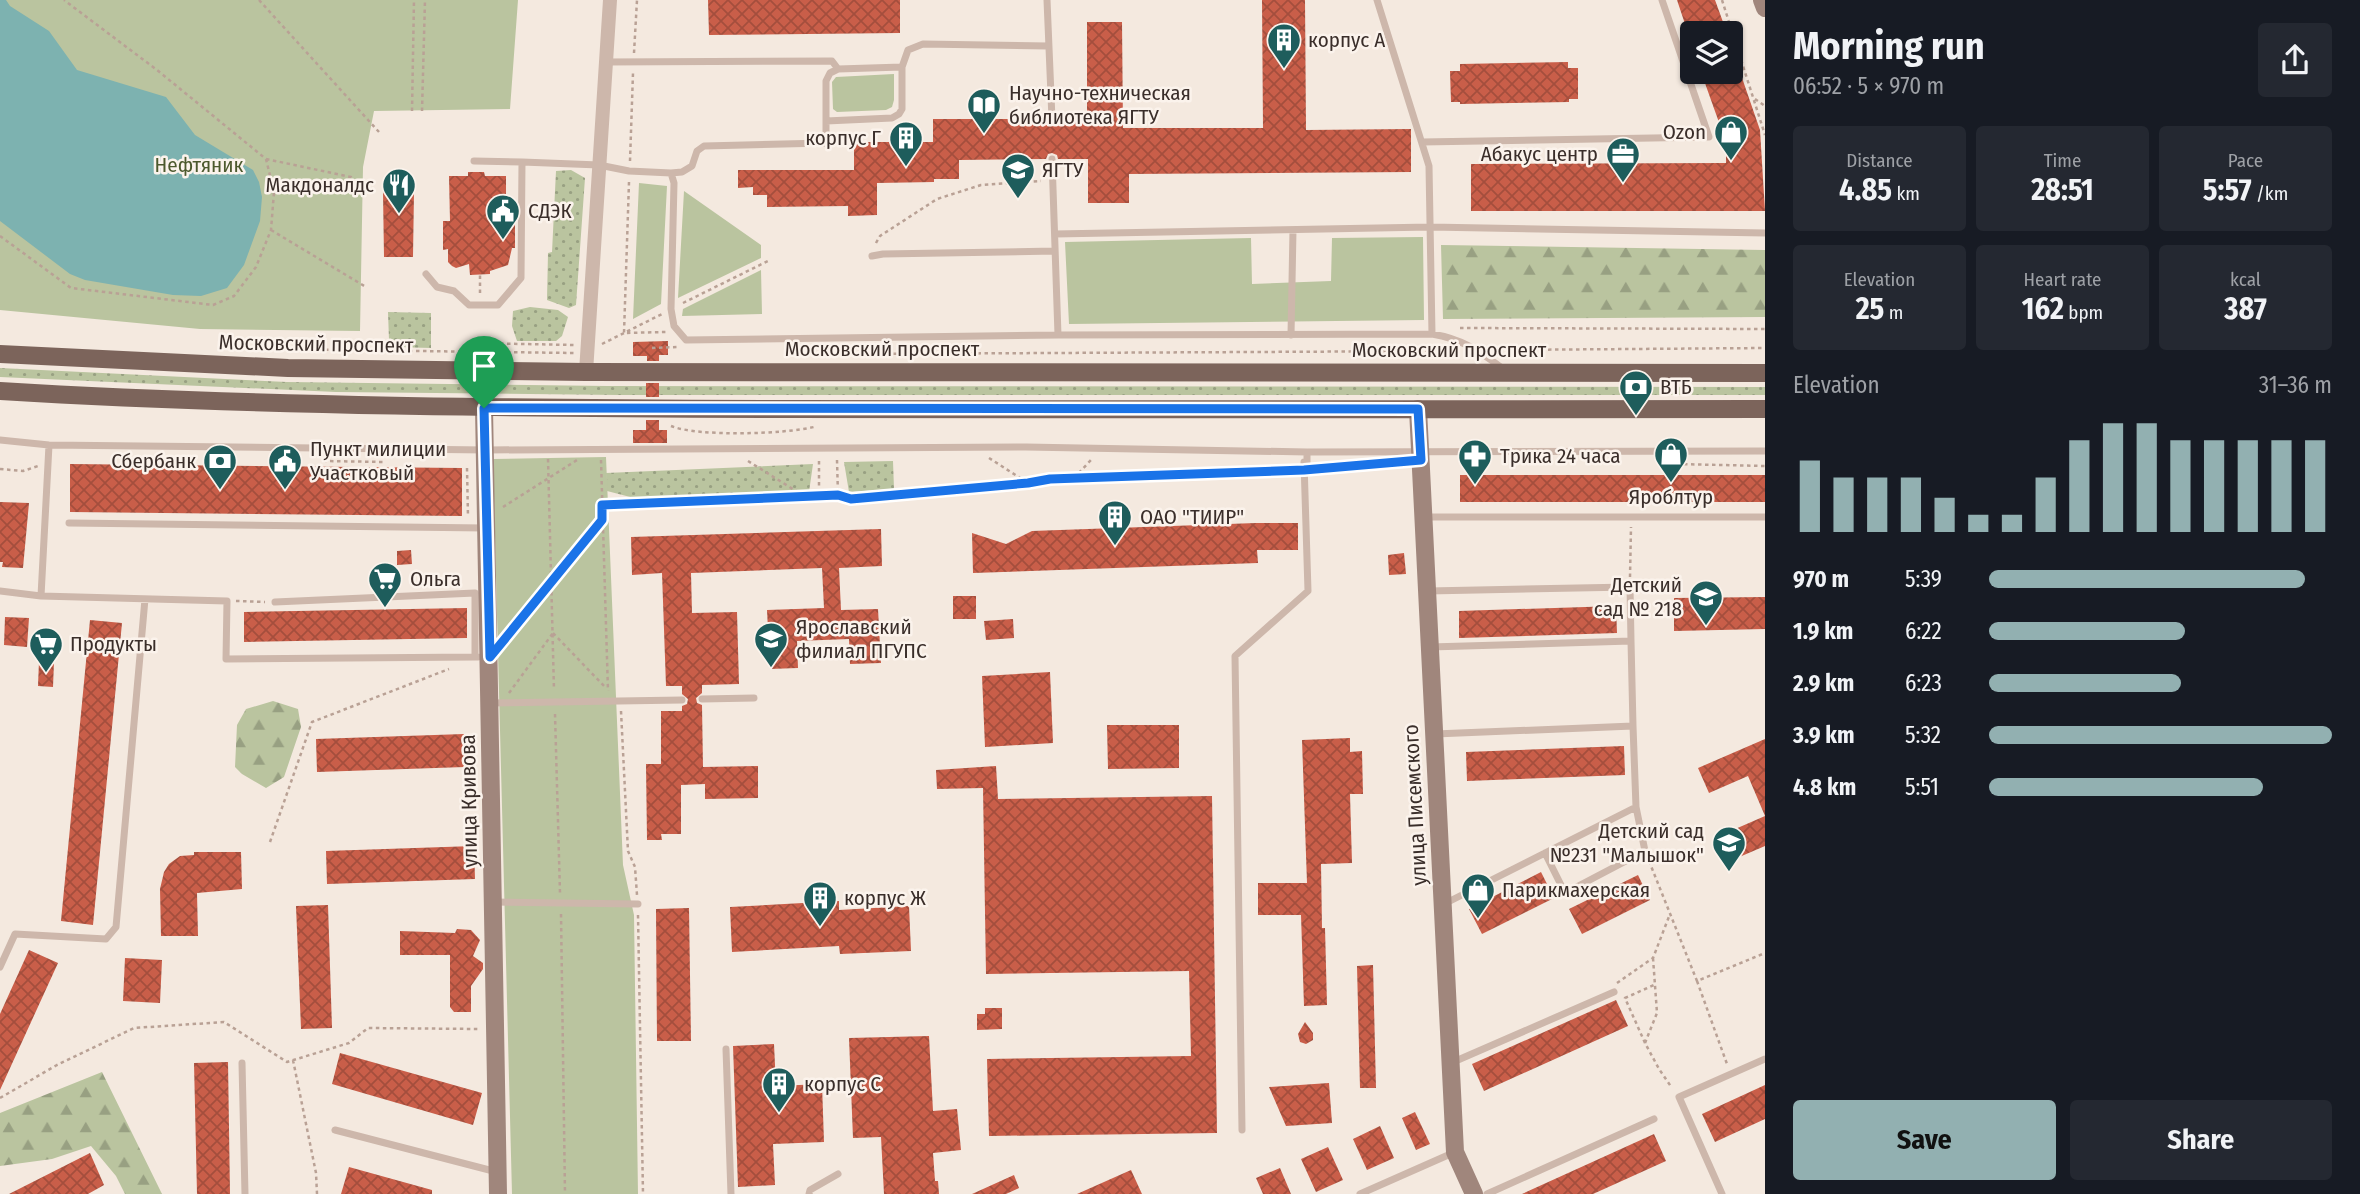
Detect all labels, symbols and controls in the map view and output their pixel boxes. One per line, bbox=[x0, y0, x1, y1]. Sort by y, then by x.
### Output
building icon: корпус А bbox=[1265, 21, 1303, 70]
map controls bbox=[1680, 21, 1743, 84]
button: layers bbox=[1680, 21, 1743, 84]
text: Morning run bbox=[1793, 23, 1985, 69]
button: share bbox=[2258, 23, 2332, 97]
place label: корпус А bbox=[1308, 27, 1385, 53]
text: 06:52 · 5 × 970 m bbox=[1793, 72, 1944, 100]
place label: Научно-техническая библиотека ЯГТУ bbox=[1009, 80, 1191, 130]
library icon: Научно-техническая библиотека ЯГТУ bbox=[965, 86, 1003, 135]
shop icon: Ozon bbox=[1712, 113, 1750, 162]
building icon: корпус Г bbox=[887, 119, 925, 168]
place label: Ozon bbox=[1663, 119, 1706, 145]
place label: корпус Г bbox=[805, 125, 881, 151]
office icon: Абакус центр bbox=[1604, 135, 1642, 184]
place label: Абакус центр bbox=[1481, 141, 1598, 167]
text: Distance bbox=[1846, 149, 1913, 172]
text: Time bbox=[2044, 149, 2081, 172]
text: Pace bbox=[2228, 149, 2263, 172]
school or university icon: ЯГТУ bbox=[999, 151, 1037, 200]
park label: Нефтяник bbox=[155, 152, 244, 178]
place label: ЯГТУ bbox=[1042, 157, 1084, 183]
restaurant icon: Макдоналдс bbox=[380, 166, 418, 215]
place label: Макдоналдс bbox=[266, 172, 374, 198]
text: 4.85 bbox=[1839, 172, 1892, 208]
text: 28:51 bbox=[2031, 172, 2094, 208]
text: 5:57 bbox=[2203, 172, 2251, 208]
text: km bbox=[1892, 182, 1920, 205]
text: /km bbox=[2251, 182, 2288, 205]
public building icon: СДЭК bbox=[484, 192, 522, 241]
place label: СДЭК bbox=[528, 198, 572, 224]
text: Elevation bbox=[1844, 268, 1915, 291]
text: Heart rate bbox=[2023, 268, 2102, 291]
text: kcal bbox=[2230, 268, 2261, 291]
text: 25 bbox=[1856, 291, 1884, 327]
text: 162 bbox=[2022, 291, 2064, 327]
text: 387 bbox=[2224, 291, 2267, 327]
text: m bbox=[1884, 301, 1903, 324]
text: bpm bbox=[2064, 301, 2103, 324]
street label: Московский проспект bbox=[218, 329, 414, 359]
pin bbox=[454, 336, 514, 408]
street label: Московский проспект bbox=[785, 336, 980, 362]
street label: Московский проспект bbox=[1352, 337, 1547, 363]
icon: arrive bbox=[465, 347, 503, 385]
bank icon: ВТБ bbox=[1617, 368, 1655, 417]
text: Elevation bbox=[1793, 371, 1880, 399]
text: 31–36 m bbox=[2259, 371, 2332, 399]
place label: ВТБ bbox=[1660, 374, 1692, 400]
shop icon: Яроблтур bbox=[1652, 435, 1690, 484]
place label: Пункт милиции Участковый bbox=[309, 436, 446, 486]
pharmacy icon: Трика 24 часа bbox=[1456, 437, 1494, 486]
bank icon: Сбербанк bbox=[201, 442, 239, 491]
public building icon: Пункт милиции Участковый bbox=[266, 442, 304, 491]
place label: Трика 24 часа bbox=[1500, 443, 1621, 469]
place label: Сбербанк bbox=[111, 448, 196, 474]
place label: Яроблтур bbox=[1629, 484, 1713, 510]
building icon: ОАО "ТИИР" bbox=[1096, 498, 1134, 547]
place label: ОАО "ТИИР" bbox=[1140, 504, 1244, 530]
supermarket icon: Ольга bbox=[366, 560, 404, 609]
text: 970 m bbox=[1793, 565, 1849, 593]
text: 5:39 bbox=[1905, 565, 1942, 593]
place label: Ольга bbox=[410, 566, 461, 592]
place label: Детский сад № 218 bbox=[1594, 572, 1682, 622]
school or university icon: Детский сад № 218 bbox=[1687, 578, 1725, 627]
place label: Ярославский филиал ПГУПС bbox=[796, 614, 927, 664]
text: 1.9 km bbox=[1793, 617, 1853, 645]
text: 6:22 bbox=[1905, 617, 1942, 645]
school or university icon: Ярославский филиал ПГУПС bbox=[752, 620, 790, 669]
supermarket icon: Продукты bbox=[27, 625, 65, 674]
place label: Продукты bbox=[70, 631, 157, 657]
text: 2.9 km bbox=[1793, 669, 1854, 697]
text: 6:23 bbox=[1905, 669, 1942, 697]
text: 3.9 km bbox=[1793, 721, 1855, 749]
text: 5:32 bbox=[1905, 721, 1941, 749]
street label: улица Писемского bbox=[1398, 724, 1432, 886]
street label: улица Кривова bbox=[455, 734, 483, 868]
text: 4.8 km bbox=[1793, 773, 1856, 801]
text: 5:51 bbox=[1905, 773, 1939, 801]
place label: Детский сад №231 "Малышок" bbox=[1550, 818, 1704, 868]
school or university icon: Детский сад №231 "Малышок" bbox=[1710, 824, 1748, 873]
shop icon: Парикмахерская bbox=[1459, 871, 1497, 920]
place label: Парикмахерская bbox=[1502, 877, 1650, 903]
building icon: корпус Ж bbox=[801, 879, 839, 928]
place label: корпус Ж bbox=[844, 885, 926, 911]
building icon: корпус С bbox=[760, 1065, 798, 1114]
place label: корпус С bbox=[804, 1071, 881, 1097]
button: Save bbox=[1793, 1100, 2056, 1180]
button: Share bbox=[2070, 1100, 2332, 1180]

